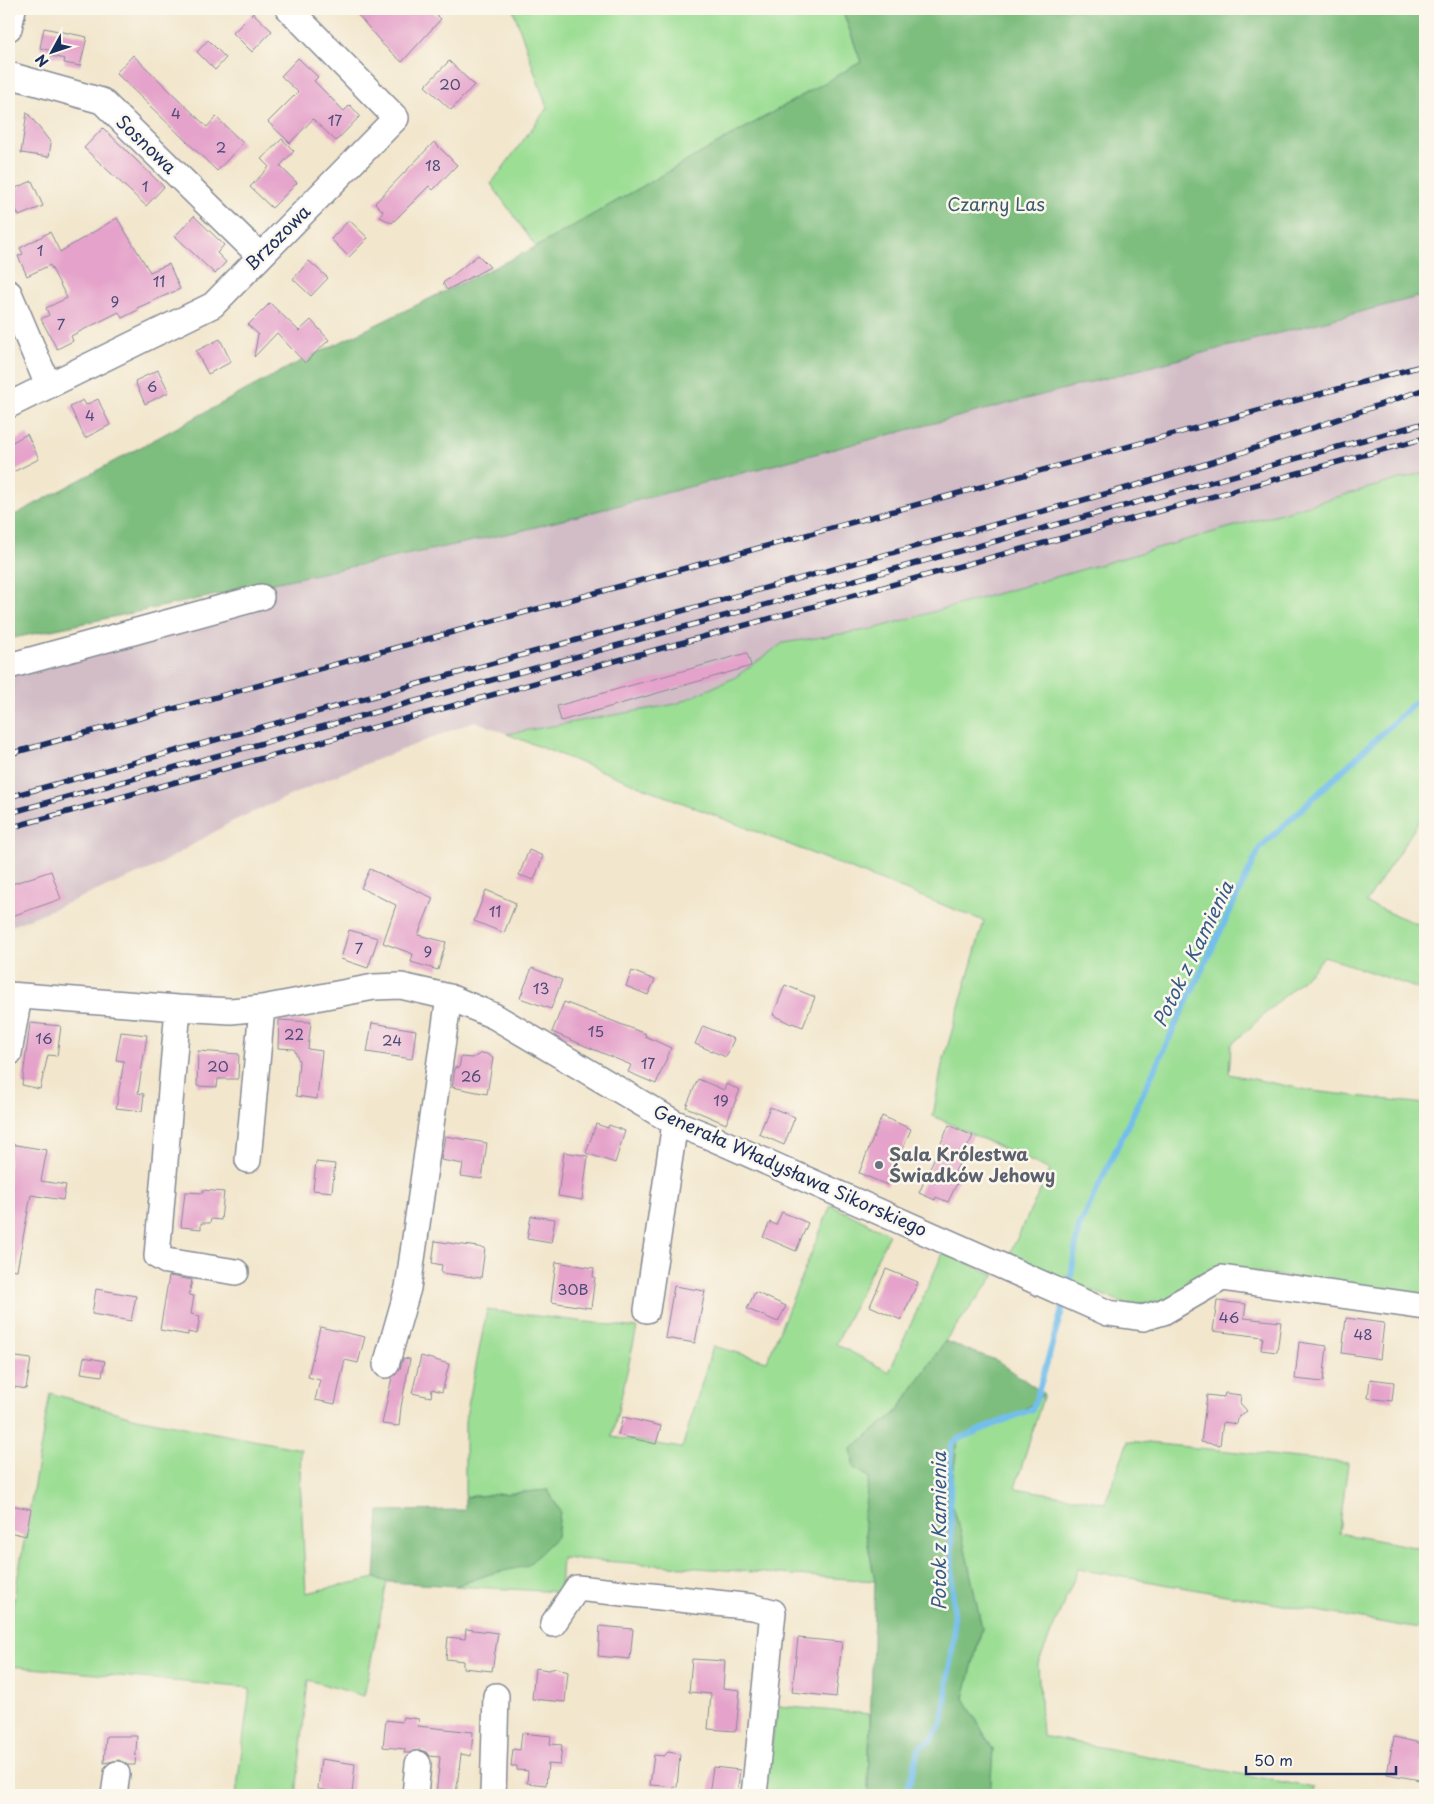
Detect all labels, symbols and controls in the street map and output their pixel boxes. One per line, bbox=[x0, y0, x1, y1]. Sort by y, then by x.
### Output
north arrow bbox=[28, 28, 78, 78]
text: N bbox=[30, 50, 53, 72]
house number: 20 bbox=[439, 72, 461, 95]
house number: 4 bbox=[171, 101, 181, 124]
street label: Sosnowa bbox=[111, 108, 184, 180]
house number: 17 bbox=[328, 108, 342, 131]
house number: 2 bbox=[216, 135, 226, 158]
house number: 18 bbox=[425, 153, 441, 176]
house number: 1 bbox=[142, 174, 148, 197]
park label: Czarny Las bbox=[947, 190, 1045, 217]
street label: Brzozowa bbox=[238, 197, 317, 276]
house number: 1 bbox=[37, 238, 43, 261]
house number: 11 bbox=[153, 269, 165, 292]
house number: 9 bbox=[111, 289, 119, 312]
house number: 7 bbox=[57, 312, 66, 335]
house number: 6 bbox=[147, 374, 157, 397]
house number: 4 bbox=[85, 403, 95, 426]
water label: Potok z Kamienia bbox=[1145, 875, 1240, 1031]
house number: 11 bbox=[489, 899, 501, 922]
house number: 7 bbox=[355, 936, 364, 959]
house number: 9 bbox=[424, 939, 432, 962]
house number: 13 bbox=[533, 976, 549, 999]
house number: 15 bbox=[588, 1019, 604, 1042]
house number: 22 bbox=[284, 1022, 304, 1045]
house number: 16 bbox=[35, 1026, 53, 1049]
house number: 24 bbox=[382, 1028, 402, 1051]
house number: 17 bbox=[641, 1051, 655, 1074]
house number: 20 bbox=[207, 1054, 229, 1077]
house number: 26 bbox=[461, 1064, 481, 1087]
house number: 19 bbox=[713, 1088, 729, 1111]
street label: Generała Władysława Sikorskiego bbox=[649, 1097, 932, 1242]
place label: Sala Królestwa Świadków Jehowy bbox=[889, 1140, 1055, 1188]
marker: Sala Królestwa Świadków Jehowy bbox=[873, 1159, 885, 1171]
house number: 30B bbox=[558, 1277, 588, 1300]
house number: 46 bbox=[1219, 1305, 1239, 1328]
house number: 48 bbox=[1353, 1322, 1373, 1345]
water label: Potok z Kamienia bbox=[924, 1450, 952, 1610]
scale bar bbox=[1246, 1744, 1396, 1776]
text: 50 m bbox=[1254, 1748, 1293, 1771]

